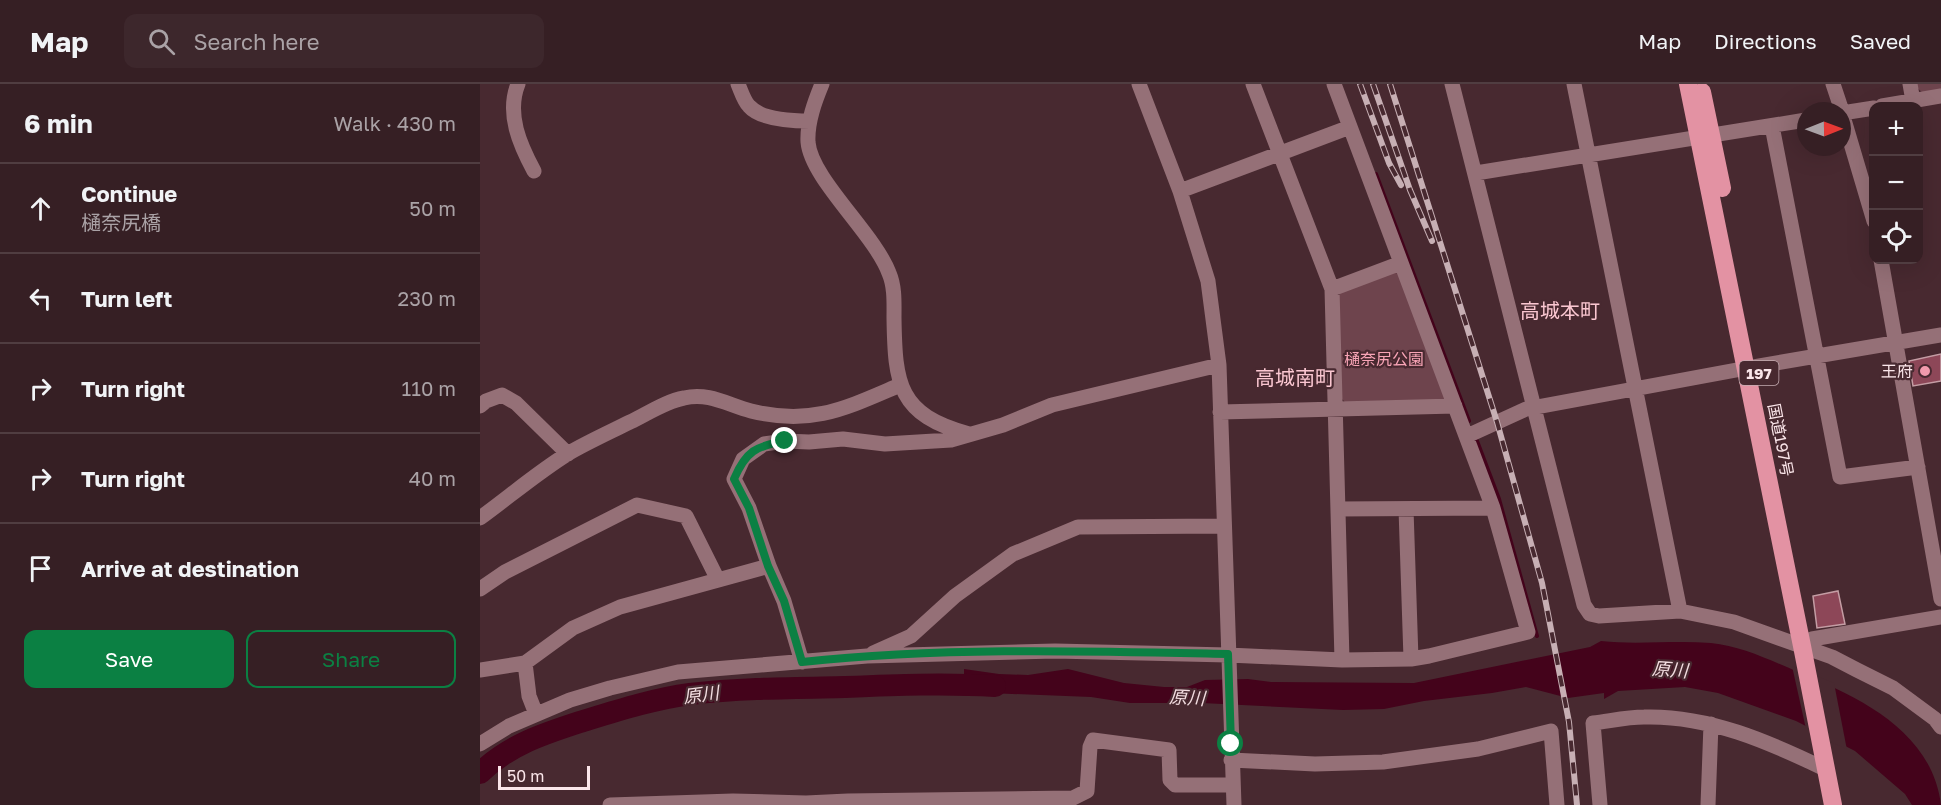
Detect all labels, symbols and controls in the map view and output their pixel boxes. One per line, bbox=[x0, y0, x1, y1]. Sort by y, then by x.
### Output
search box bbox=[124, 14, 544, 68]
text: Map bbox=[30, 25, 88, 58]
icon: search bbox=[145, 25, 178, 58]
text: Search here bbox=[193, 28, 319, 55]
text: Map bbox=[1638, 28, 1681, 54]
text: Directions bbox=[1714, 28, 1817, 54]
text: Saved bbox=[1850, 28, 1911, 54]
north arrow bbox=[1797, 102, 1851, 156]
map controls bbox=[1869, 102, 1923, 264]
button: + bbox=[1869, 102, 1923, 156]
text: 6 min bbox=[24, 108, 93, 139]
text: Walk · 430 m bbox=[334, 111, 456, 135]
button: − bbox=[1869, 156, 1923, 210]
text: Continue bbox=[81, 180, 177, 207]
icon: ahead bbox=[24, 192, 57, 225]
text: 50 m bbox=[409, 196, 456, 220]
text: 樋奈尻橋 bbox=[81, 210, 161, 234]
button: locate bbox=[1869, 210, 1923, 264]
icon: left bbox=[24, 282, 57, 315]
text: Turn left bbox=[81, 285, 172, 312]
text: 230 m bbox=[398, 286, 456, 310]
district label: 高城本町 bbox=[1520, 298, 1600, 322]
park label: 樋奈尻公園 bbox=[1344, 349, 1424, 369]
road number: 197 bbox=[1740, 361, 1778, 385]
place label: 王府 bbox=[1881, 361, 1913, 381]
marker: 王府 bbox=[1918, 364, 1932, 378]
district label: 高城南町 bbox=[1255, 365, 1335, 389]
icon: right bbox=[24, 372, 57, 405]
text: Turn right bbox=[81, 375, 185, 402]
text: 110 m bbox=[402, 376, 456, 400]
street label: 国道197号 bbox=[1764, 402, 1798, 478]
route end bbox=[771, 427, 797, 453]
icon: right bbox=[24, 462, 57, 495]
text: Turn right bbox=[81, 465, 185, 492]
text: 40 m bbox=[409, 466, 456, 490]
icon: arrive bbox=[24, 552, 57, 585]
text: Arrive at destination bbox=[81, 555, 299, 582]
button: Save bbox=[24, 630, 234, 688]
button: Share bbox=[246, 630, 456, 688]
water label: 原川 bbox=[1651, 657, 1691, 681]
water label: 原川 bbox=[682, 681, 722, 707]
water label: 原川 bbox=[1168, 685, 1208, 709]
route start bbox=[1217, 730, 1243, 756]
scale bar bbox=[498, 763, 590, 790]
text: 50 m bbox=[507, 766, 544, 786]

